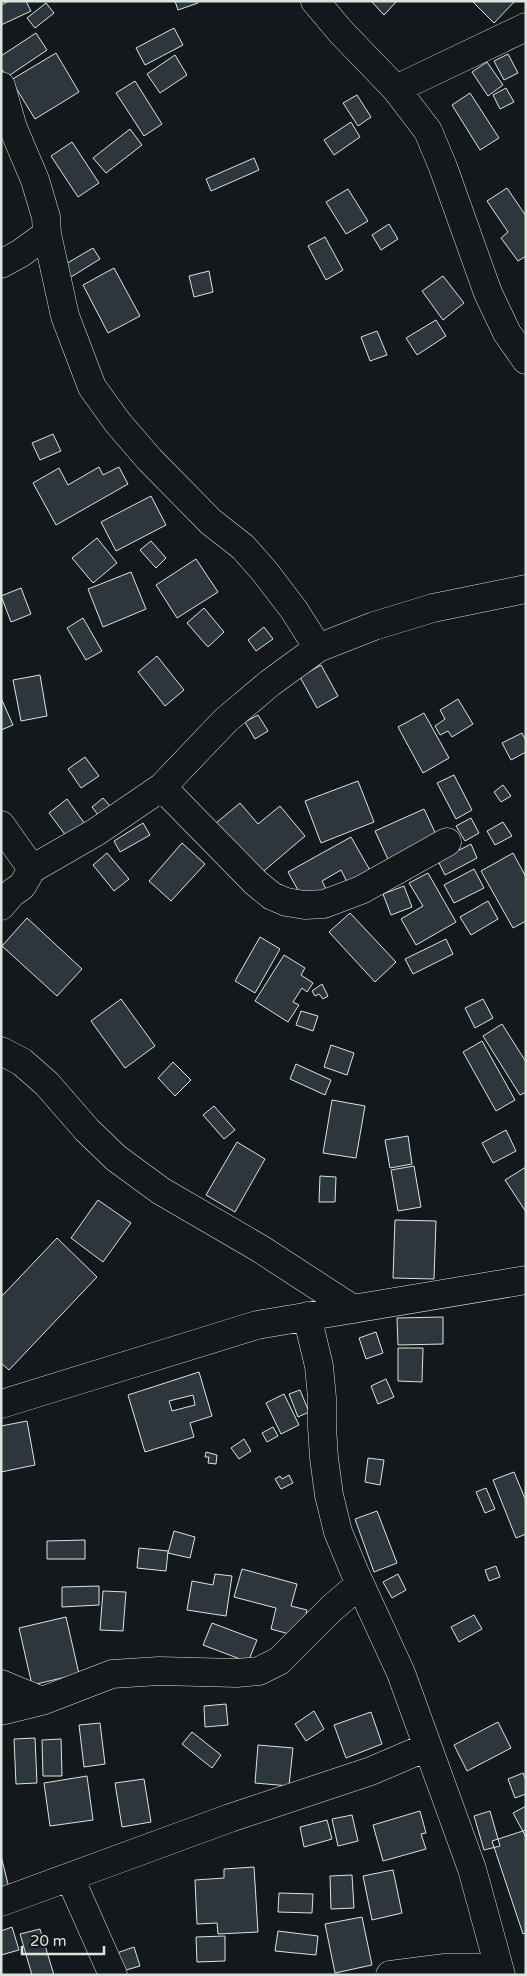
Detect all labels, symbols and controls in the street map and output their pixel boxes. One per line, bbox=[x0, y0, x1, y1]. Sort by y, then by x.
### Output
scale bar bbox=[22, 1924, 105, 1956]
text: 20 m bbox=[30, 1932, 67, 1950]

